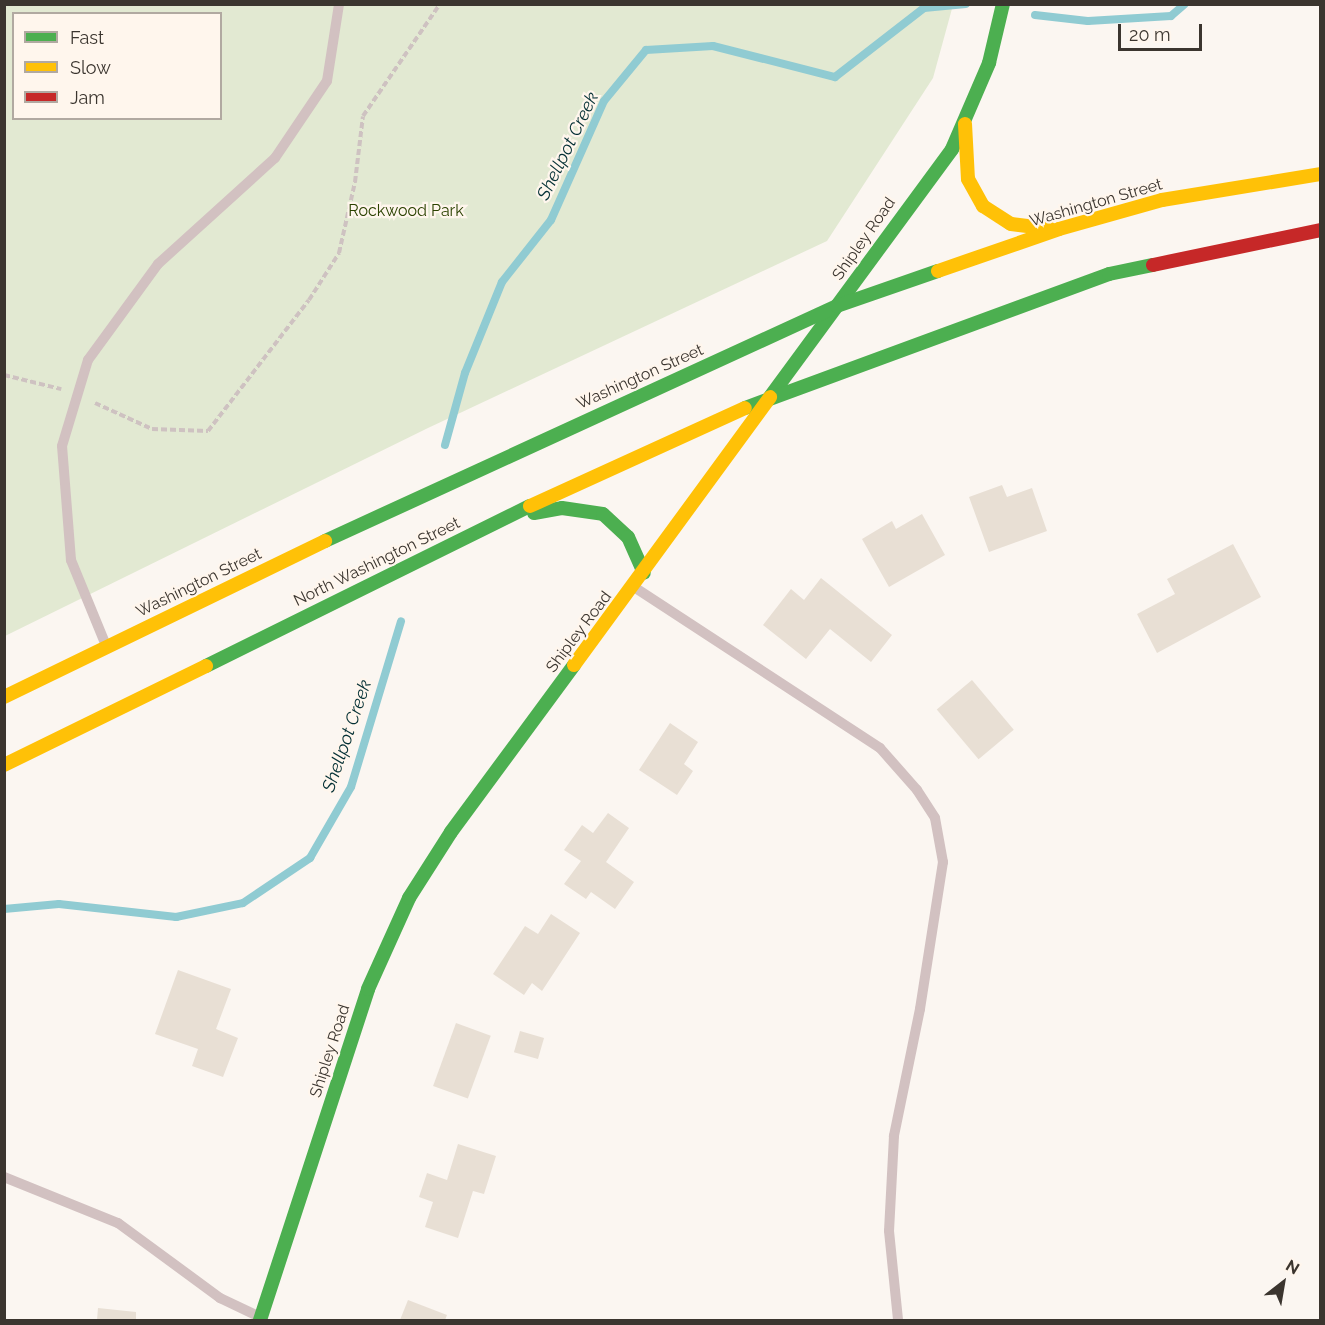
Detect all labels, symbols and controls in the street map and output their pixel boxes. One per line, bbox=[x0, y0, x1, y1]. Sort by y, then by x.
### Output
legend bbox=[12, 12, 222, 120]
scale bar bbox=[1121, 12, 1205, 50]
text: 20 m bbox=[1129, 24, 1171, 45]
text: Fast bbox=[70, 27, 104, 48]
text: Slow bbox=[70, 57, 111, 78]
text: Jam bbox=[70, 87, 105, 108]
water label: Shellpot Creek bbox=[533, 88, 603, 204]
street label: Washington Street bbox=[1028, 175, 1164, 231]
street label: Shipley Road bbox=[828, 194, 900, 284]
park label: Rockwood Park bbox=[348, 201, 464, 221]
street label: Washington Street bbox=[574, 340, 706, 414]
street label: North Washington Street bbox=[291, 513, 463, 611]
street label: Washington Street bbox=[133, 544, 265, 622]
street label: Shipley Road bbox=[542, 587, 616, 677]
water label: Shellpot Creek bbox=[318, 677, 376, 795]
street label: Shipley Road bbox=[306, 1002, 354, 1100]
north arrow bbox=[1253, 1253, 1313, 1313]
text: N bbox=[1282, 1256, 1303, 1278]

